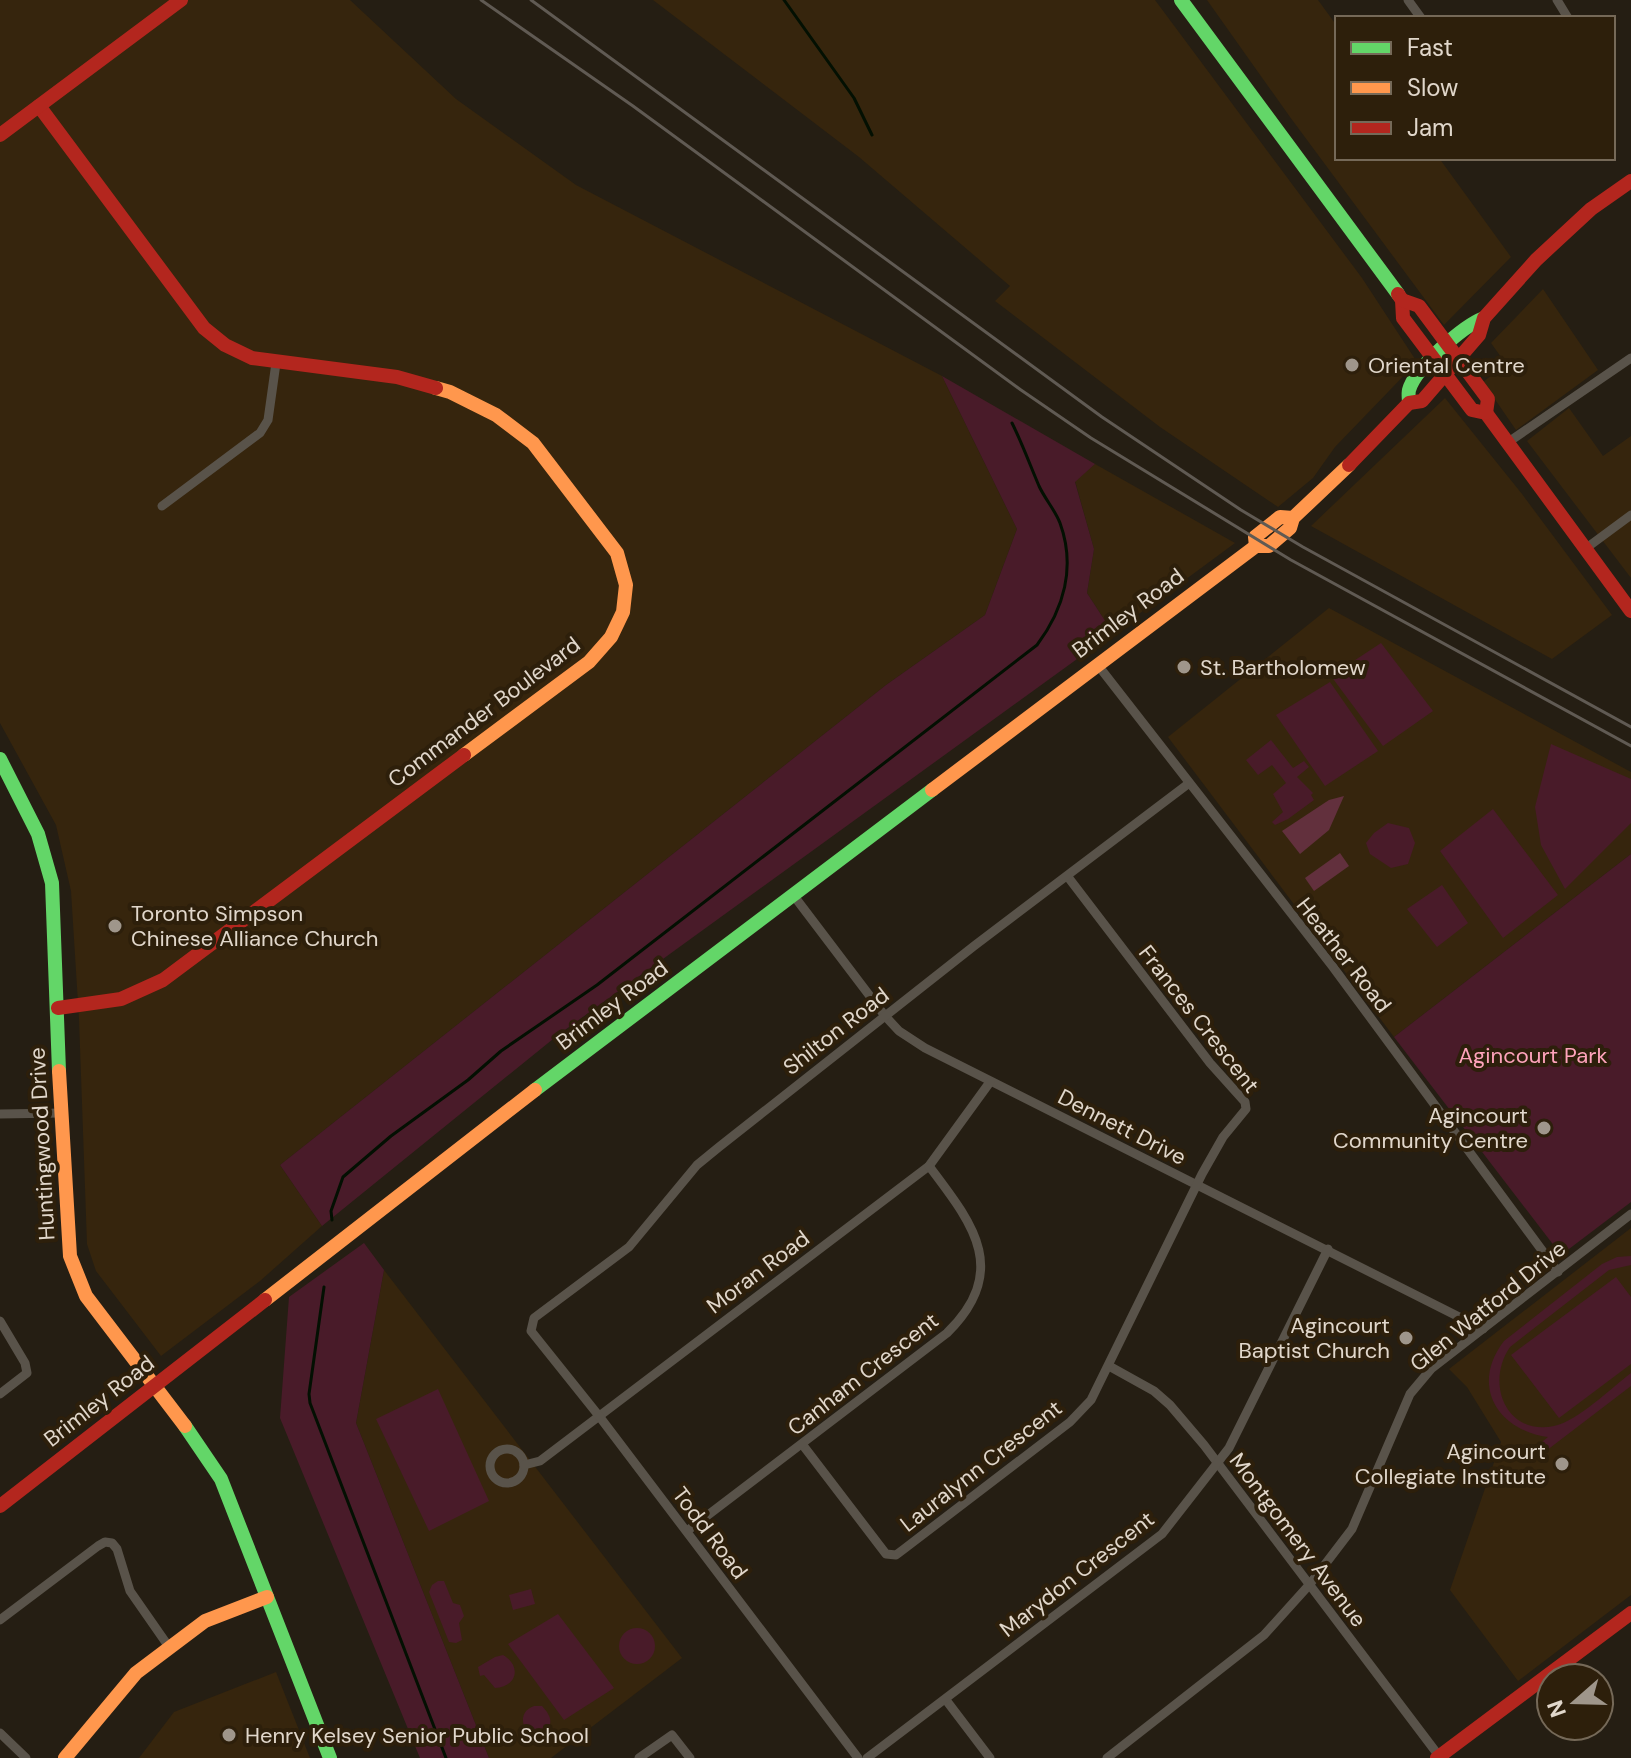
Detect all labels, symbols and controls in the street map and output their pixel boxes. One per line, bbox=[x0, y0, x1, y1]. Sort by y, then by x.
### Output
legend bbox=[1335, 16, 1615, 160]
text: Fast bbox=[1407, 32, 1453, 63]
text: Slow bbox=[1407, 72, 1458, 103]
text: Jam bbox=[1407, 112, 1453, 143]
place label: Oriental Centre bbox=[1368, 351, 1525, 380]
marker: Oriental Centre bbox=[1343, 356, 1361, 374]
street label: Brimley Road bbox=[1066, 562, 1190, 664]
street label: Commander Boulevard bbox=[382, 630, 586, 794]
place label: St. Bartholomew bbox=[1200, 653, 1366, 682]
marker: St. Bartholomew bbox=[1175, 658, 1193, 676]
street label: Heather Road bbox=[1290, 892, 1398, 1018]
place label: Toronto Simpson Chinese Alliance Church bbox=[131, 899, 378, 953]
marker: Toronto Simpson Chinese Alliance Church bbox=[106, 917, 124, 935]
street label: Frances Crescent bbox=[1132, 939, 1266, 1099]
street label: Brimley Road bbox=[550, 954, 674, 1056]
street label: Shilton Road bbox=[777, 981, 895, 1081]
park label: Agincourt Park bbox=[1458, 1041, 1608, 1070]
street label: Huntingwood Drive bbox=[22, 1047, 62, 1241]
street label: Dennett Drive bbox=[1053, 1082, 1191, 1172]
place label: Agincourt Community Centre bbox=[1333, 1101, 1528, 1155]
marker: Agincourt Community Centre bbox=[1535, 1119, 1553, 1137]
street label: Moran Road bbox=[701, 1224, 815, 1320]
street label: Glen Watford Drive bbox=[1404, 1234, 1572, 1378]
street label: Canham Crescent bbox=[782, 1306, 944, 1442]
place label: Agincourt Baptist Church bbox=[1239, 1311, 1390, 1365]
marker: Agincourt Baptist Church bbox=[1397, 1329, 1415, 1347]
street label: Brimley Road bbox=[38, 1349, 160, 1453]
street label: Lauralynn Crescent bbox=[894, 1394, 1068, 1538]
place label: Agincourt Collegiate Institute bbox=[1355, 1437, 1546, 1491]
street label: Montgomery Avenue bbox=[1223, 1447, 1373, 1633]
marker: Agincourt Collegiate Institute bbox=[1553, 1455, 1571, 1473]
street label: Todd Road bbox=[666, 1481, 754, 1585]
street label: Marydon Crescent bbox=[994, 1505, 1160, 1643]
north arrow bbox=[1535, 1662, 1615, 1742]
text: N bbox=[1540, 1696, 1573, 1721]
place label: Henry Kelsey Senior Public School bbox=[245, 1721, 589, 1750]
marker: Henry Kelsey Senior Public School bbox=[220, 1726, 238, 1744]

